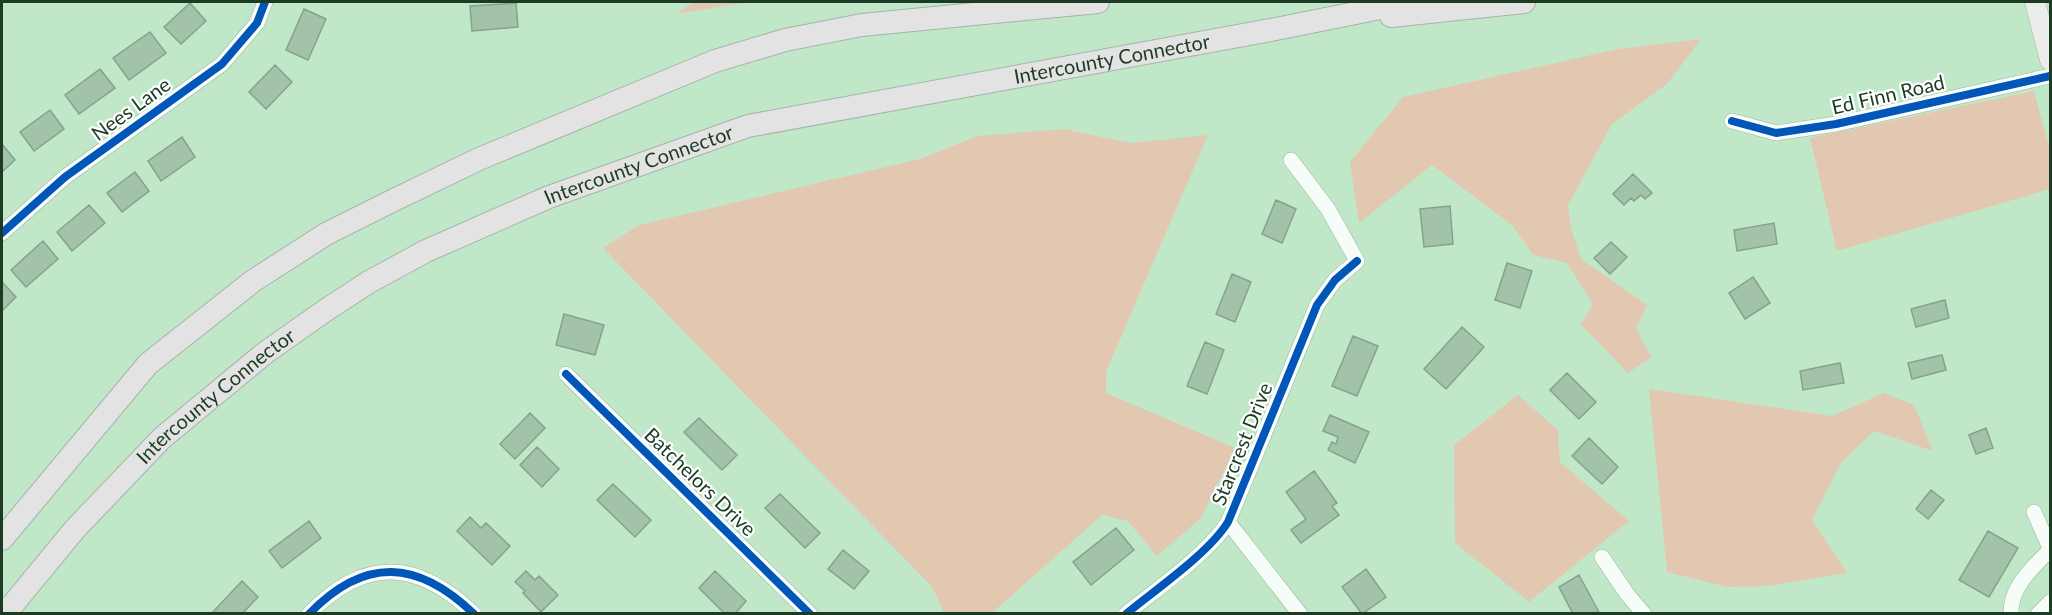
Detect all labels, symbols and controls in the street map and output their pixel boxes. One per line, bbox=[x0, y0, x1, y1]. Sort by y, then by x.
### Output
street label: Intercounty Connector bbox=[1012, 28, 1212, 88]
street label: Ed Finn Road bbox=[1829, 69, 1947, 119]
street label: Nees Lane bbox=[86, 72, 175, 145]
street label: Intercounty Connector bbox=[540, 119, 737, 209]
street label: Intercounty Connector bbox=[131, 322, 300, 468]
street label: Starcrest Drive bbox=[1206, 379, 1277, 508]
street label: Batchelors Drive bbox=[640, 422, 761, 541]

